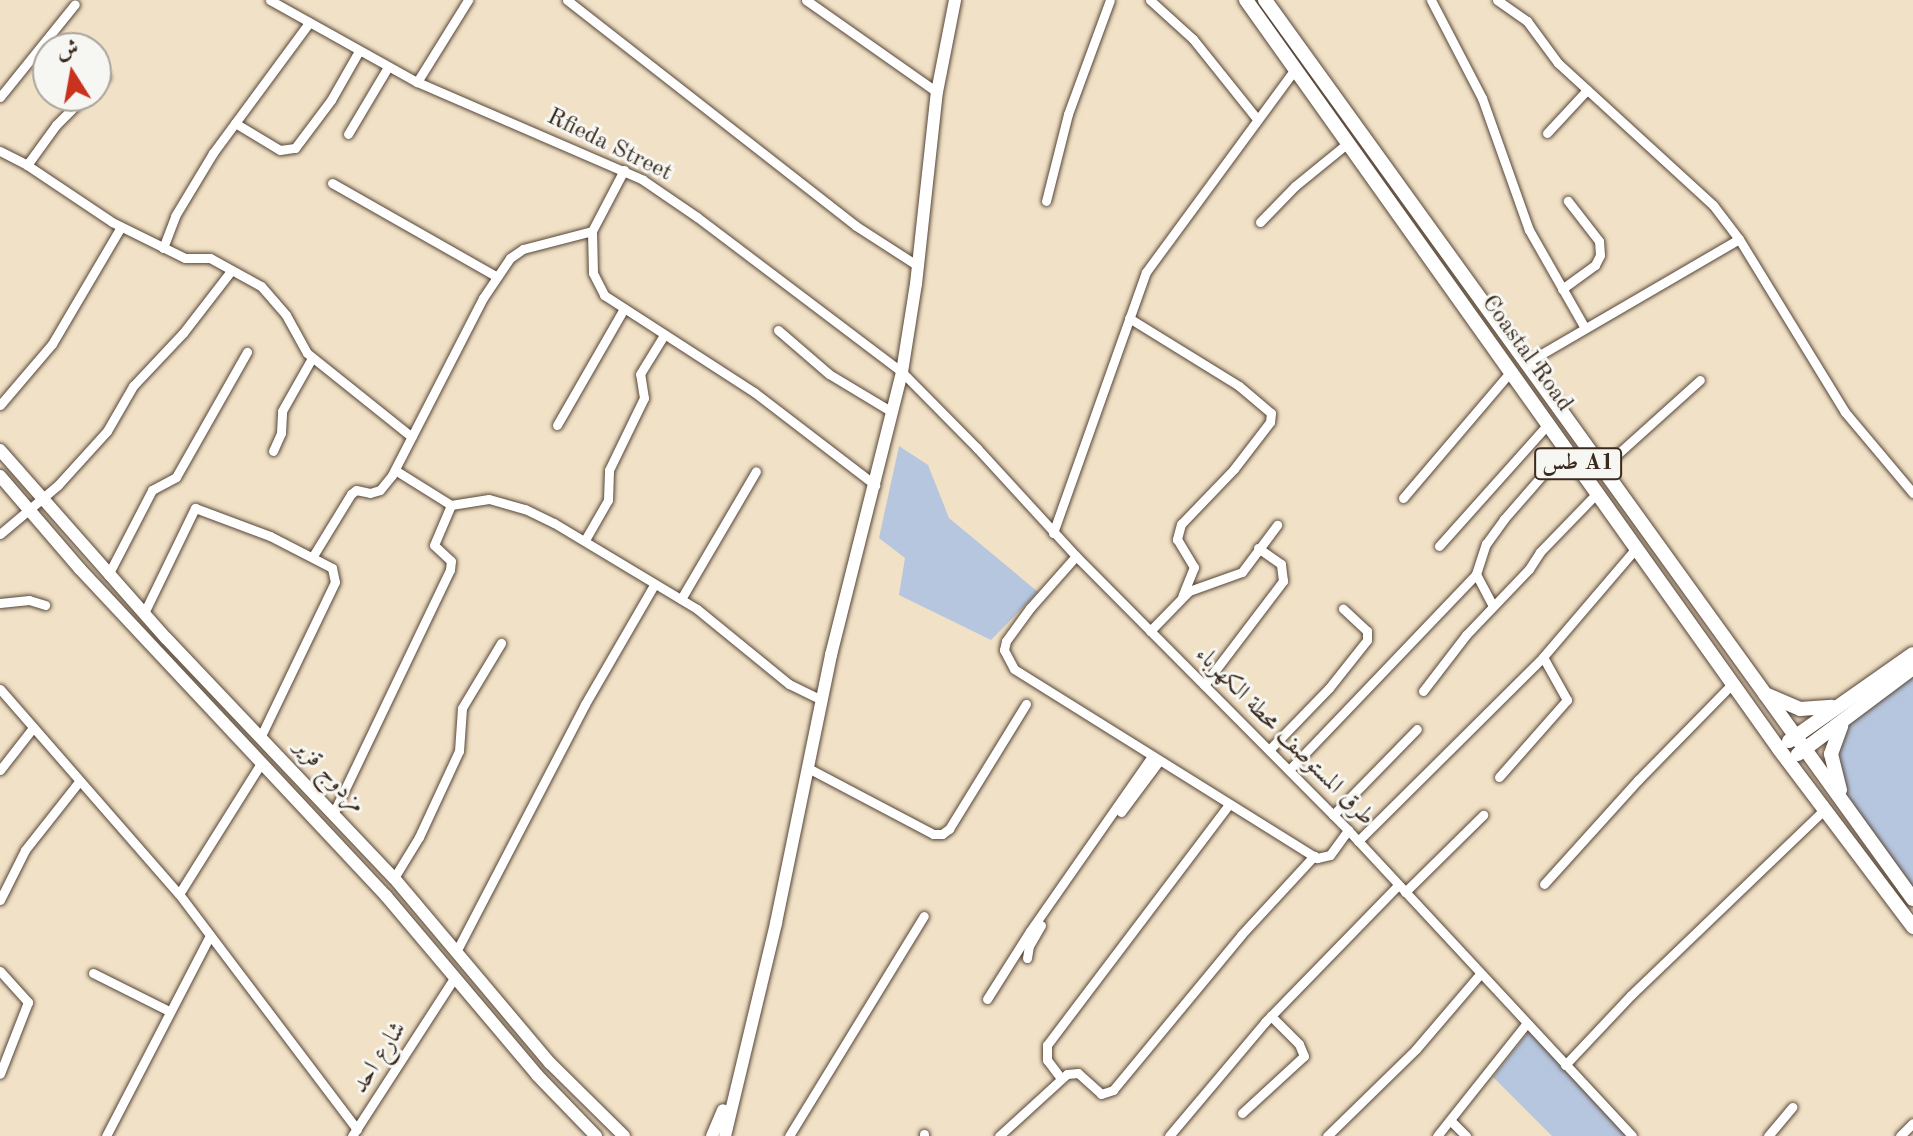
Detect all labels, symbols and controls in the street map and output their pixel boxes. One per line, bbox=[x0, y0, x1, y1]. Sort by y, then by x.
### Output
north arrow bbox=[32, 32, 112, 112]
text: ش bbox=[55, 38, 81, 63]
street label: Rfieda Street bbox=[542, 103, 676, 189]
street label: Coastal Road bbox=[1474, 290, 1578, 418]
road number: طس A1 bbox=[1534, 446, 1622, 482]
street label: طرق المستوصف محطة الكهرباء bbox=[1188, 641, 1380, 833]
street label: مزدوج قزير bbox=[287, 734, 371, 820]
street label: شارع احد bbox=[346, 1017, 414, 1099]

